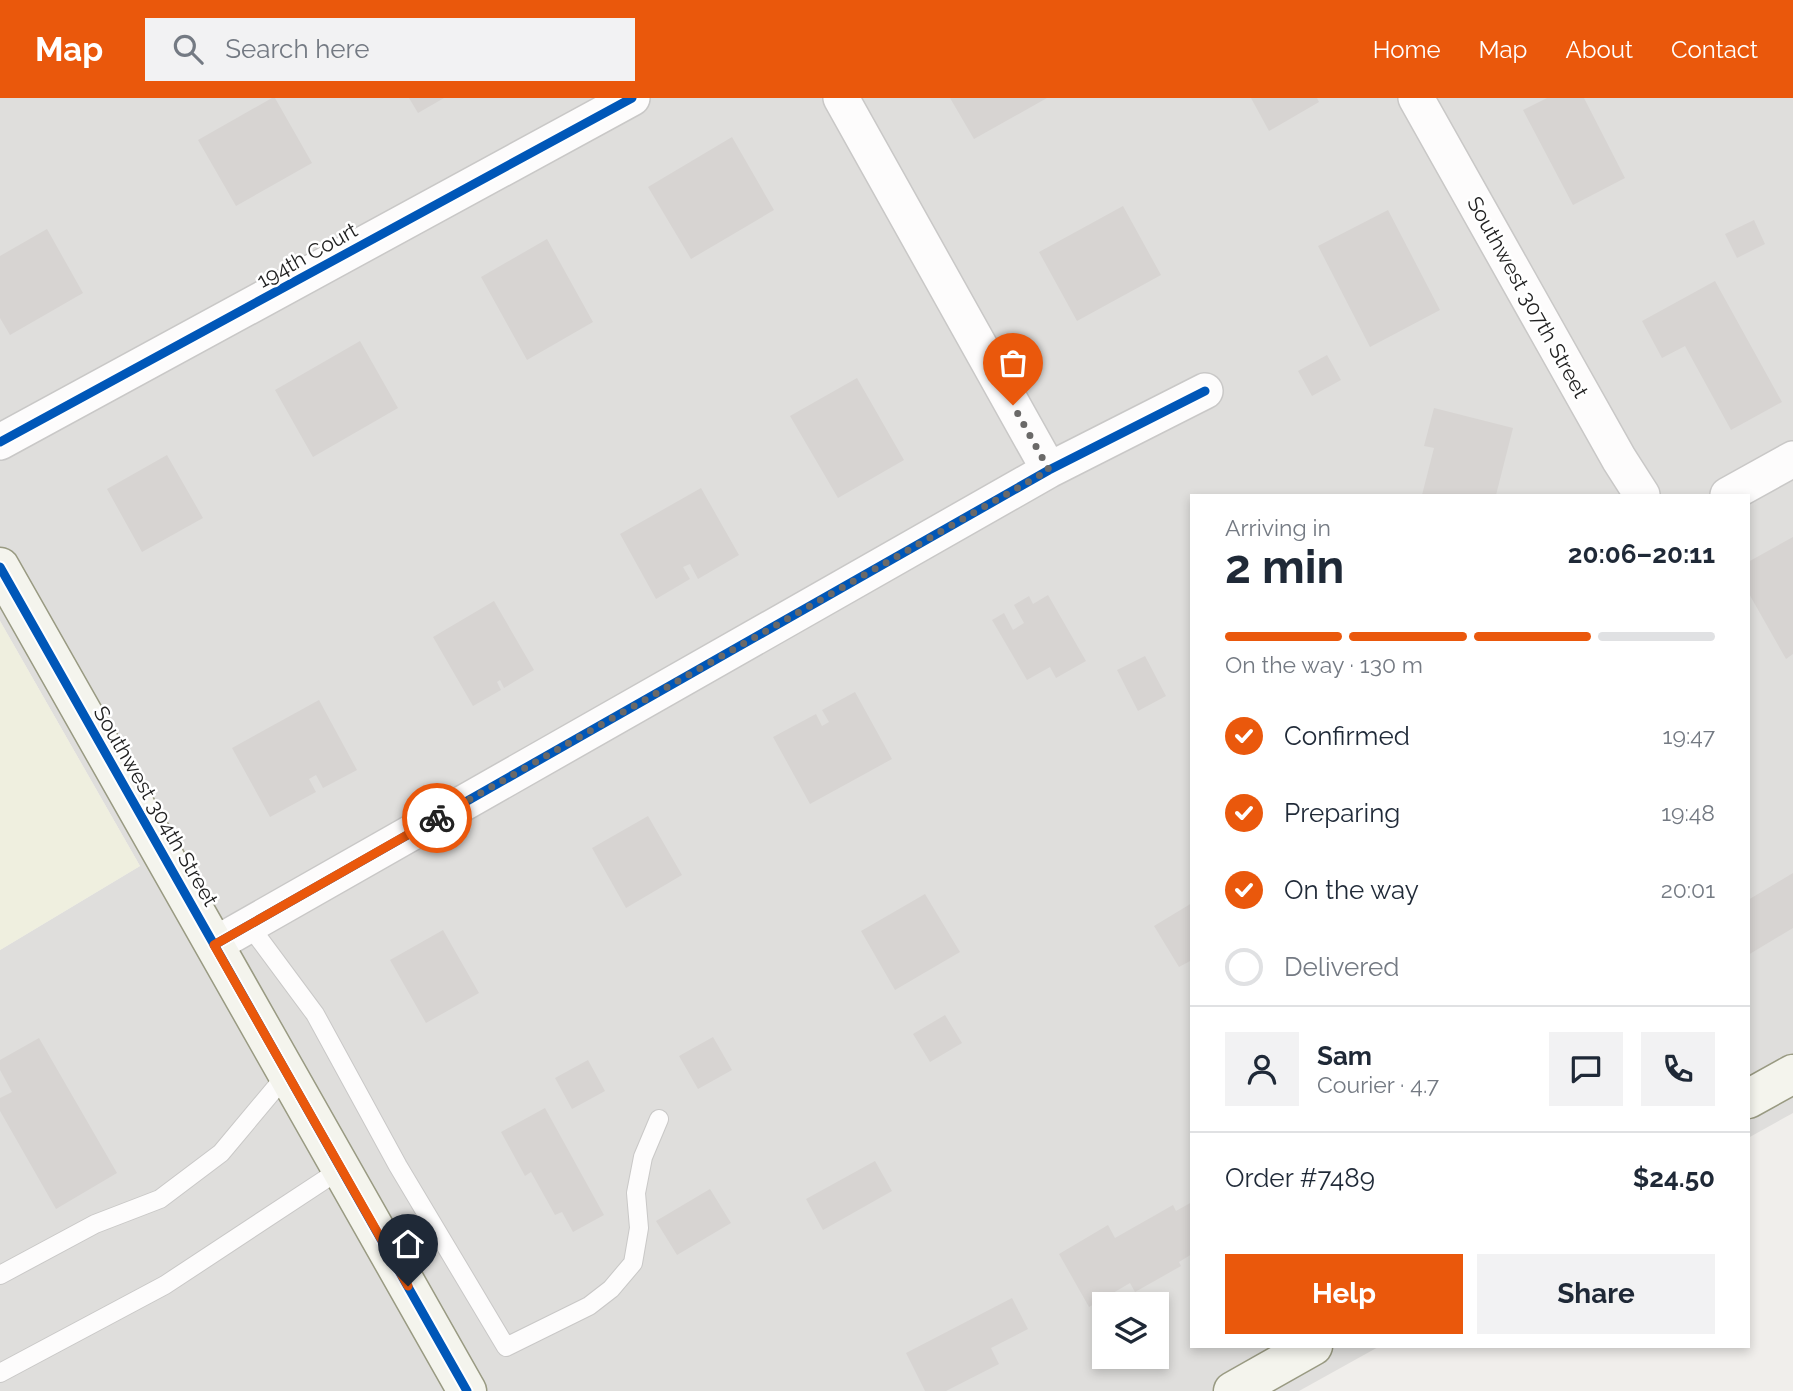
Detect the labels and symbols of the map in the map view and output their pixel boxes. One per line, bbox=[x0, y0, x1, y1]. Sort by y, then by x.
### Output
street label: Southwest 307th Street bbox=[1462, 192, 1594, 402]
street label: 194th Court bbox=[252, 217, 362, 293]
pin bbox=[983, 333, 1043, 405]
street label: Southwest 304th Street bbox=[89, 702, 223, 910]
courier bbox=[402, 783, 472, 853]
pin bbox=[378, 1214, 438, 1286]

